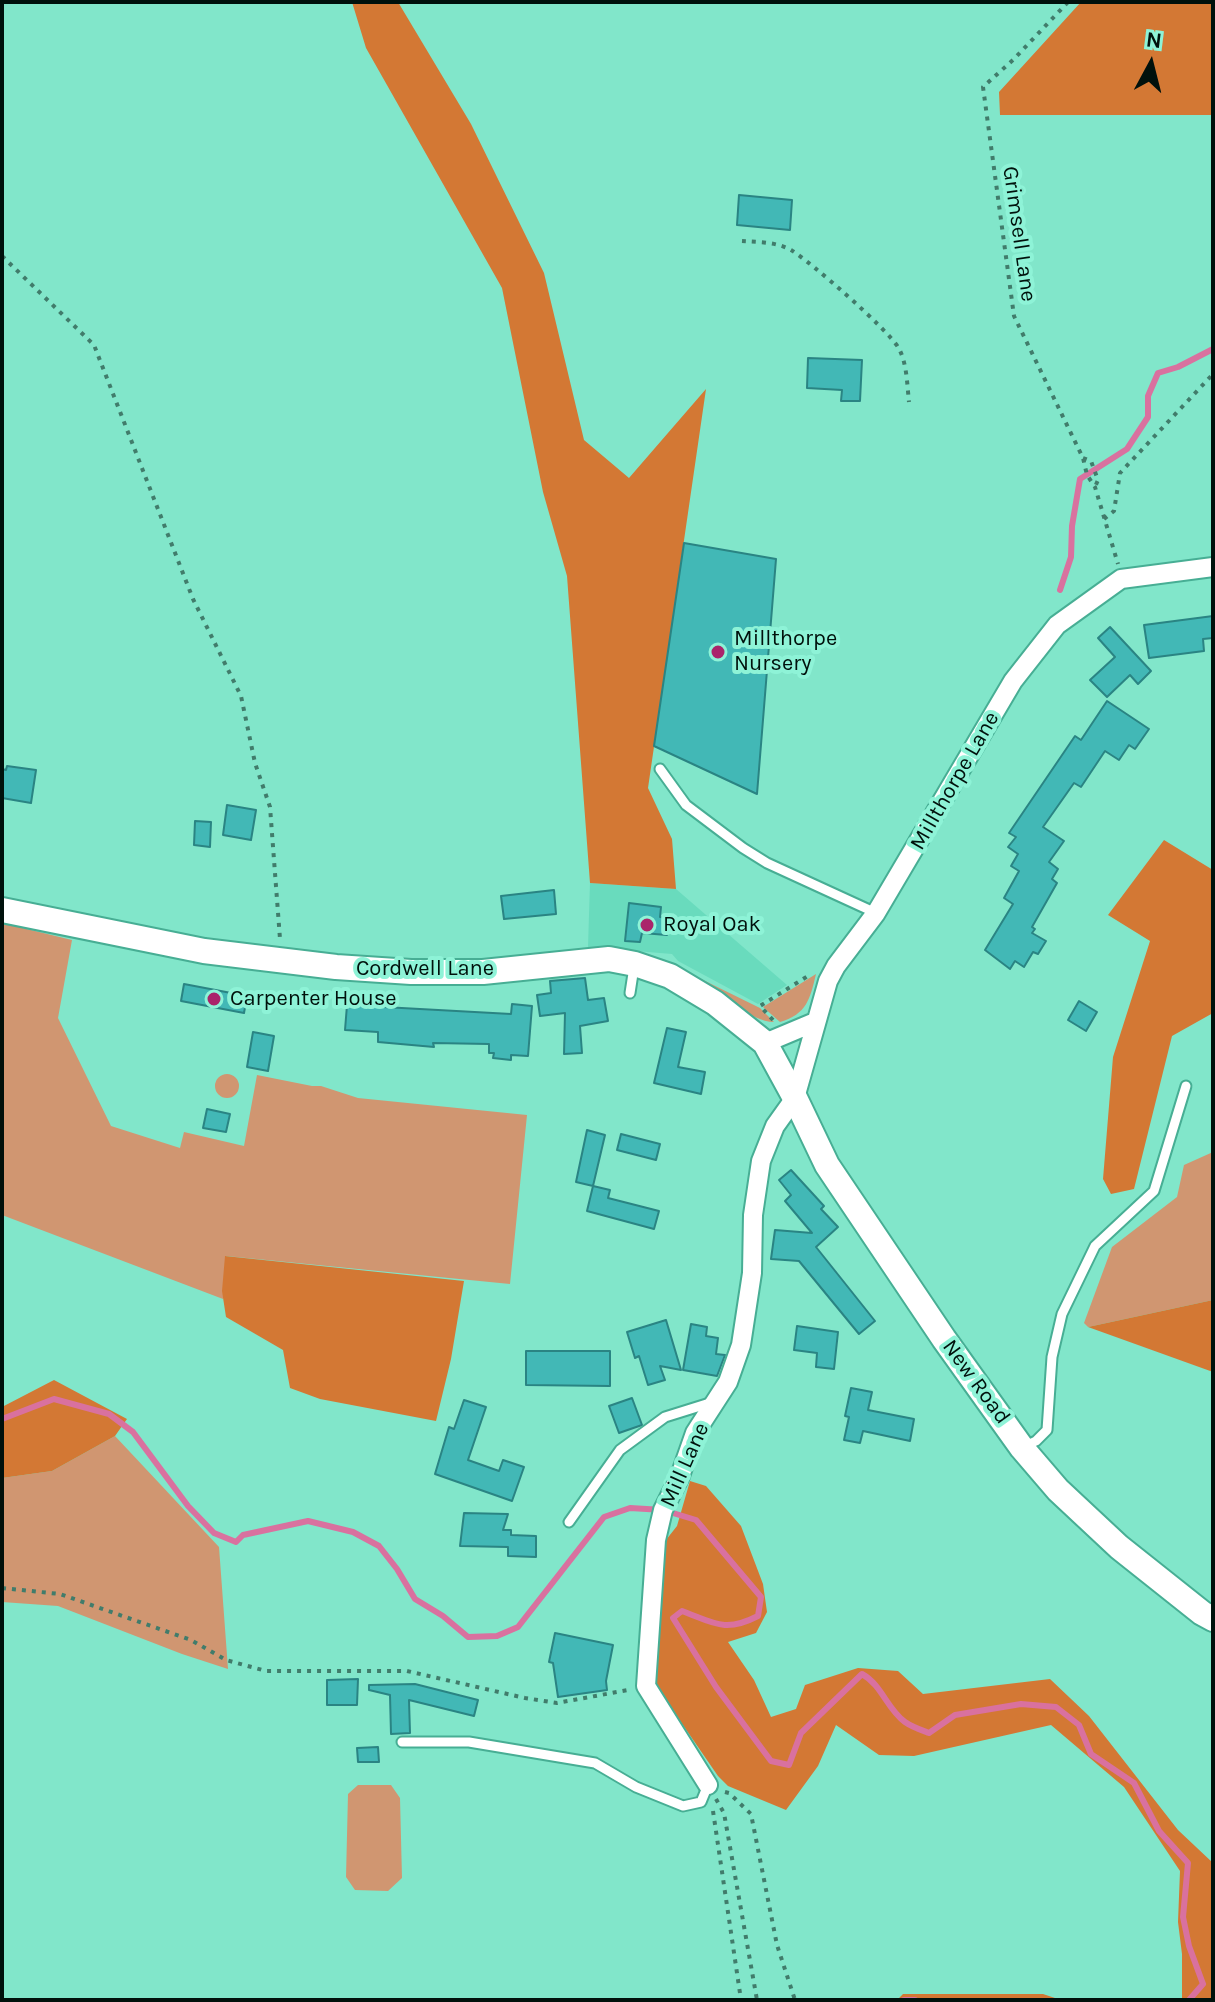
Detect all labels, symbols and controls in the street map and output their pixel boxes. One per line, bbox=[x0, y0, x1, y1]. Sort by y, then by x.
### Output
north arrow bbox=[1111, 24, 1191, 104]
text: N bbox=[1145, 26, 1163, 54]
street label: Grimsell Lane bbox=[996, 165, 1042, 303]
place label: Millthorpe Nursery bbox=[734, 626, 837, 678]
marker: Millthorpe Nursery bbox=[709, 643, 727, 661]
street label: Millthorpe Lane bbox=[905, 707, 1005, 855]
place label: Royal Oak bbox=[663, 912, 761, 938]
marker: Royal Oak bbox=[638, 916, 656, 934]
street label: Cordwell Lane bbox=[356, 956, 494, 982]
place label: Carpenter House bbox=[230, 986, 397, 1012]
marker: Carpenter House bbox=[205, 990, 223, 1008]
street label: New Road bbox=[936, 1335, 1016, 1429]
street label: Mill Lane bbox=[655, 1419, 715, 1511]

